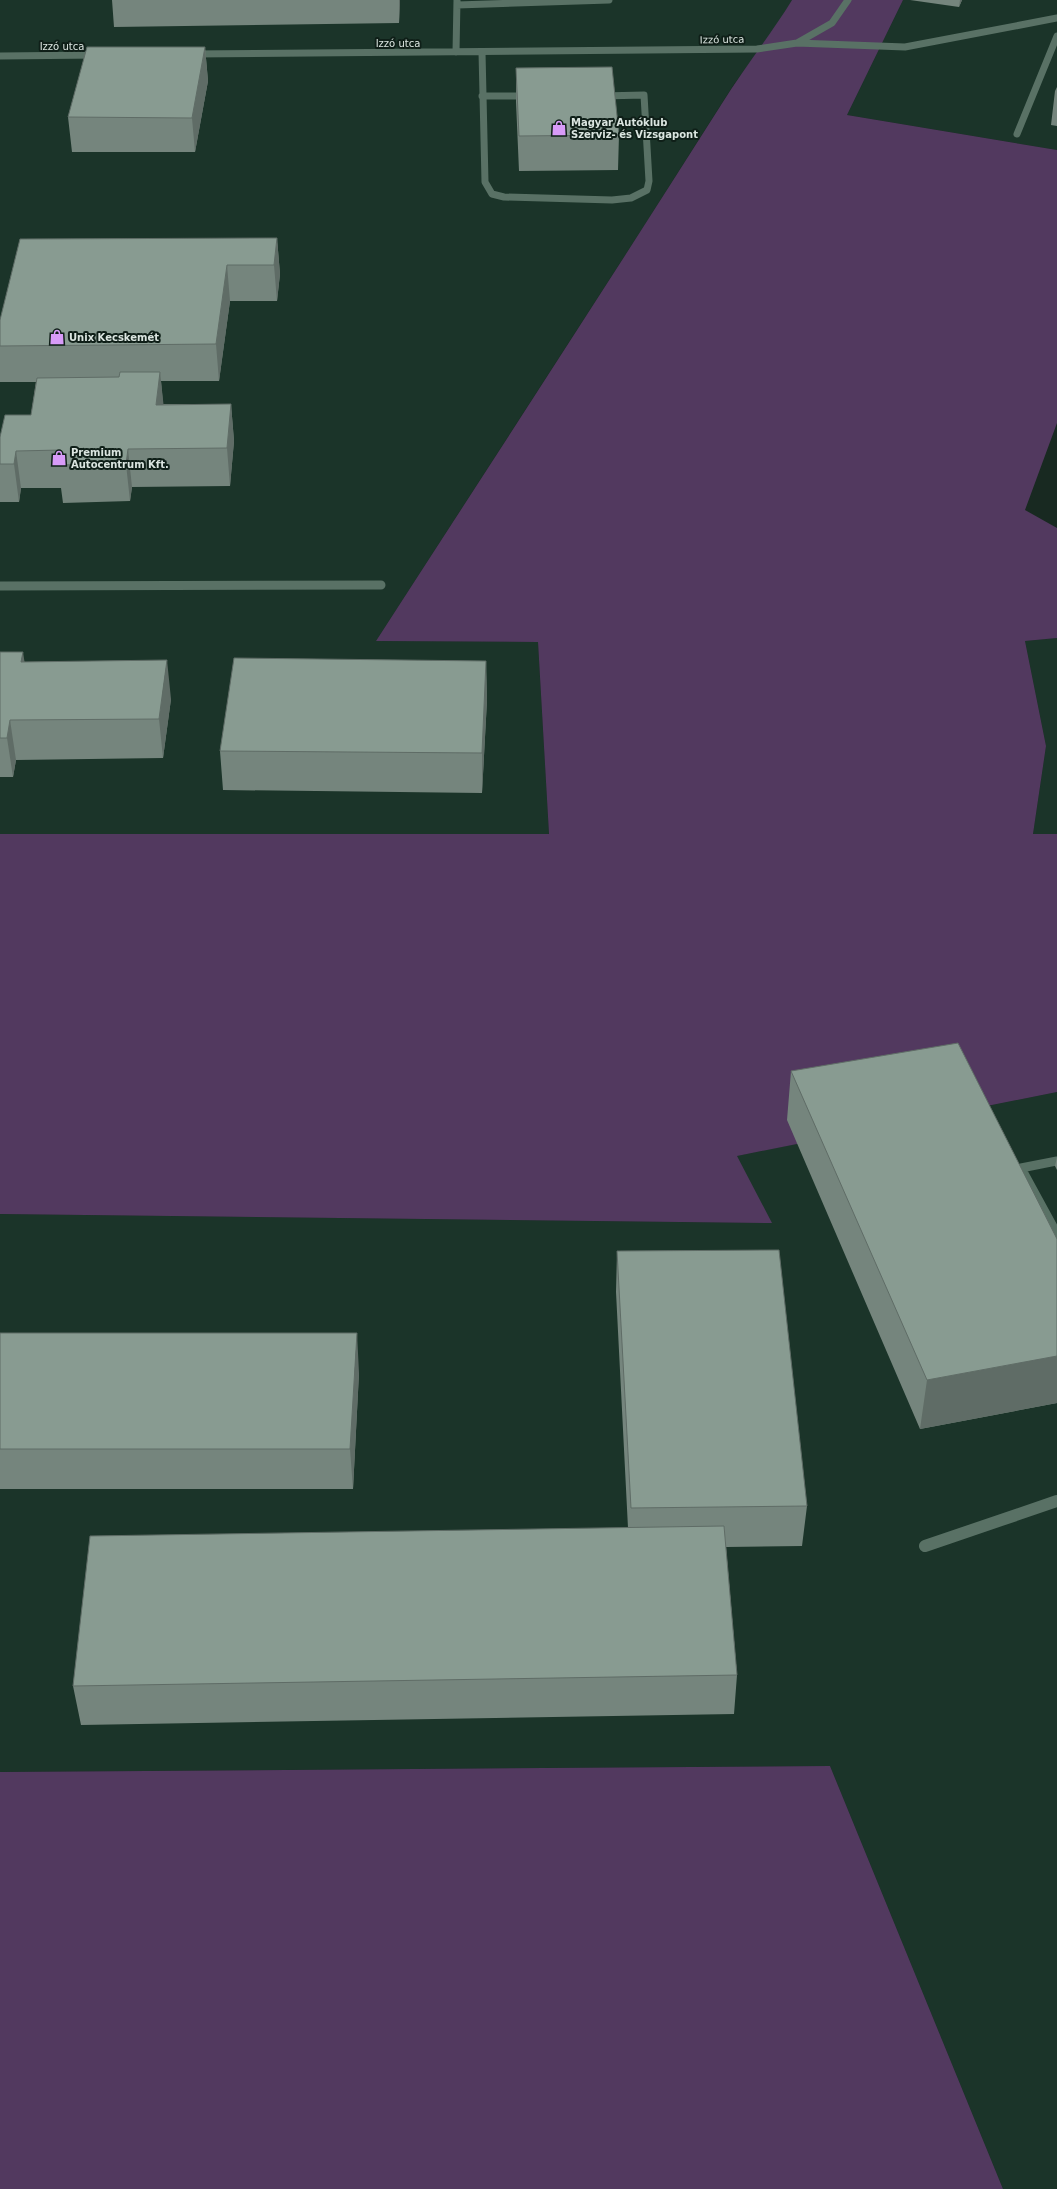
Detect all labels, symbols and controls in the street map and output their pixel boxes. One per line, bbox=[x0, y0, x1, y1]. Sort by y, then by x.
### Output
street label: Izzó utca bbox=[700, 34, 744, 45]
street label: Izzó utca bbox=[376, 38, 420, 49]
street label: Izzó utca bbox=[40, 41, 84, 52]
place label: Magyar Autóklub Szerviz- és Vizsgapont bbox=[571, 117, 698, 140]
shop icon: Magyar Autóklub Szerviz- és Vizsgapont bbox=[550, 119, 568, 137]
shop icon: Unix Kecskemét bbox=[48, 328, 66, 346]
place label: Unix Kecskemét bbox=[69, 332, 159, 343]
place label: Premium Autocentrum Kft. bbox=[71, 447, 169, 470]
shop icon: Premium Autocentrum Kft. bbox=[50, 449, 68, 467]

